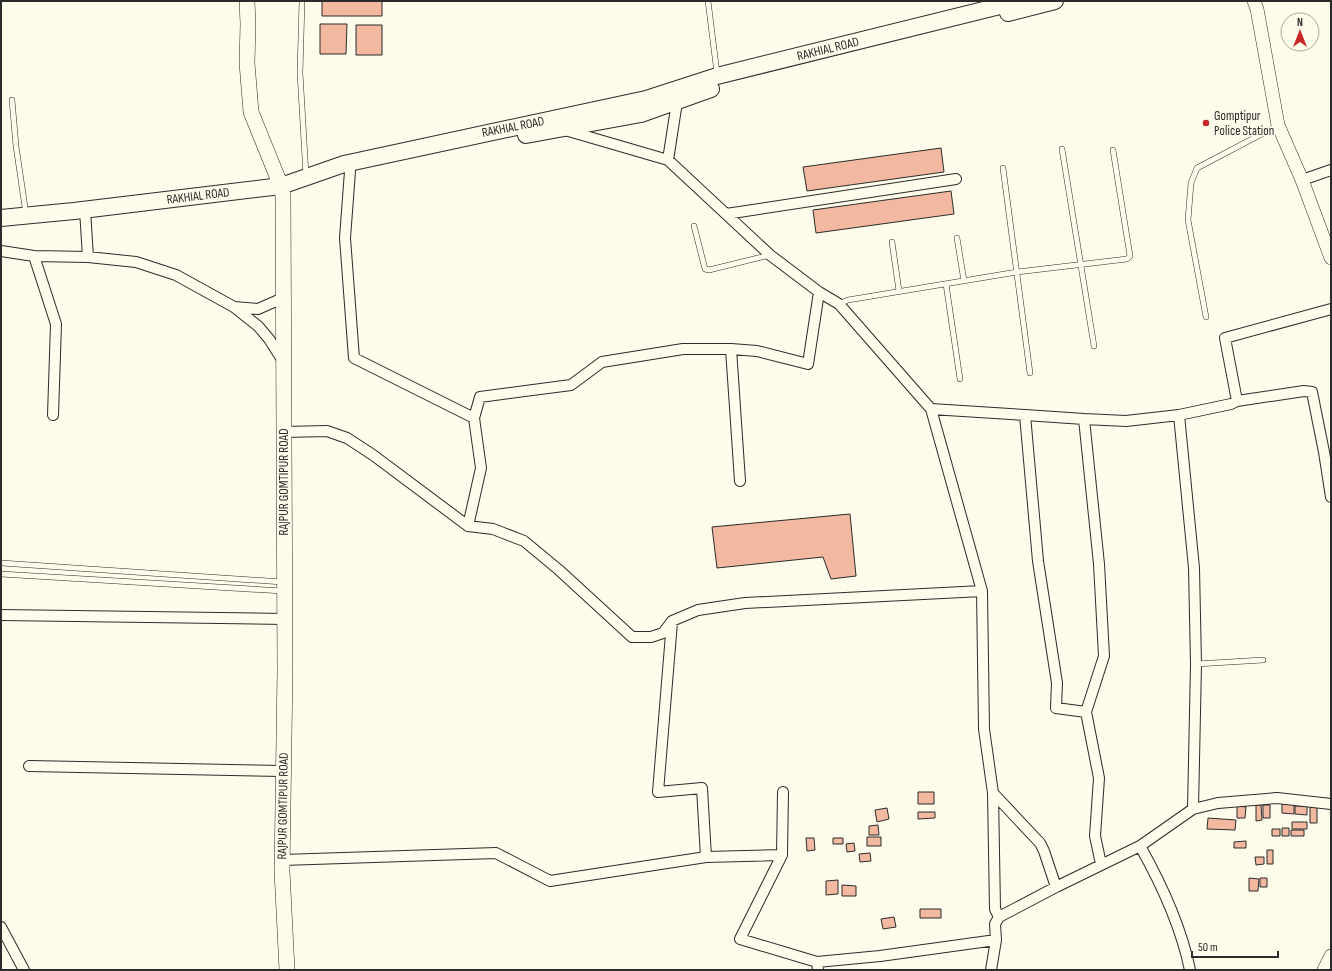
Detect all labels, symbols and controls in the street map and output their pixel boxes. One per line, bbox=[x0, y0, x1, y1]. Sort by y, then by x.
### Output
north arrow bbox=[1280, 12, 1320, 52]
text: N bbox=[1297, 16, 1303, 29]
street label: RAKHIAL ROAD bbox=[795, 34, 861, 64]
place label: Gomptipur Police Station bbox=[1214, 108, 1274, 139]
street label: RAKHIAL ROAD bbox=[480, 113, 546, 141]
marker: Gomptipur Police Station bbox=[1201, 118, 1211, 128]
street label: RAKHIAL ROAD bbox=[166, 184, 230, 208]
street label: RAJPUR GOMTIPUR ROAD bbox=[276, 428, 292, 536]
street label: RAJPUR GOMTIPUR ROAD bbox=[274, 752, 292, 860]
scale bar bbox=[1192, 933, 1278, 959]
text: 50 m bbox=[1198, 940, 1218, 955]

